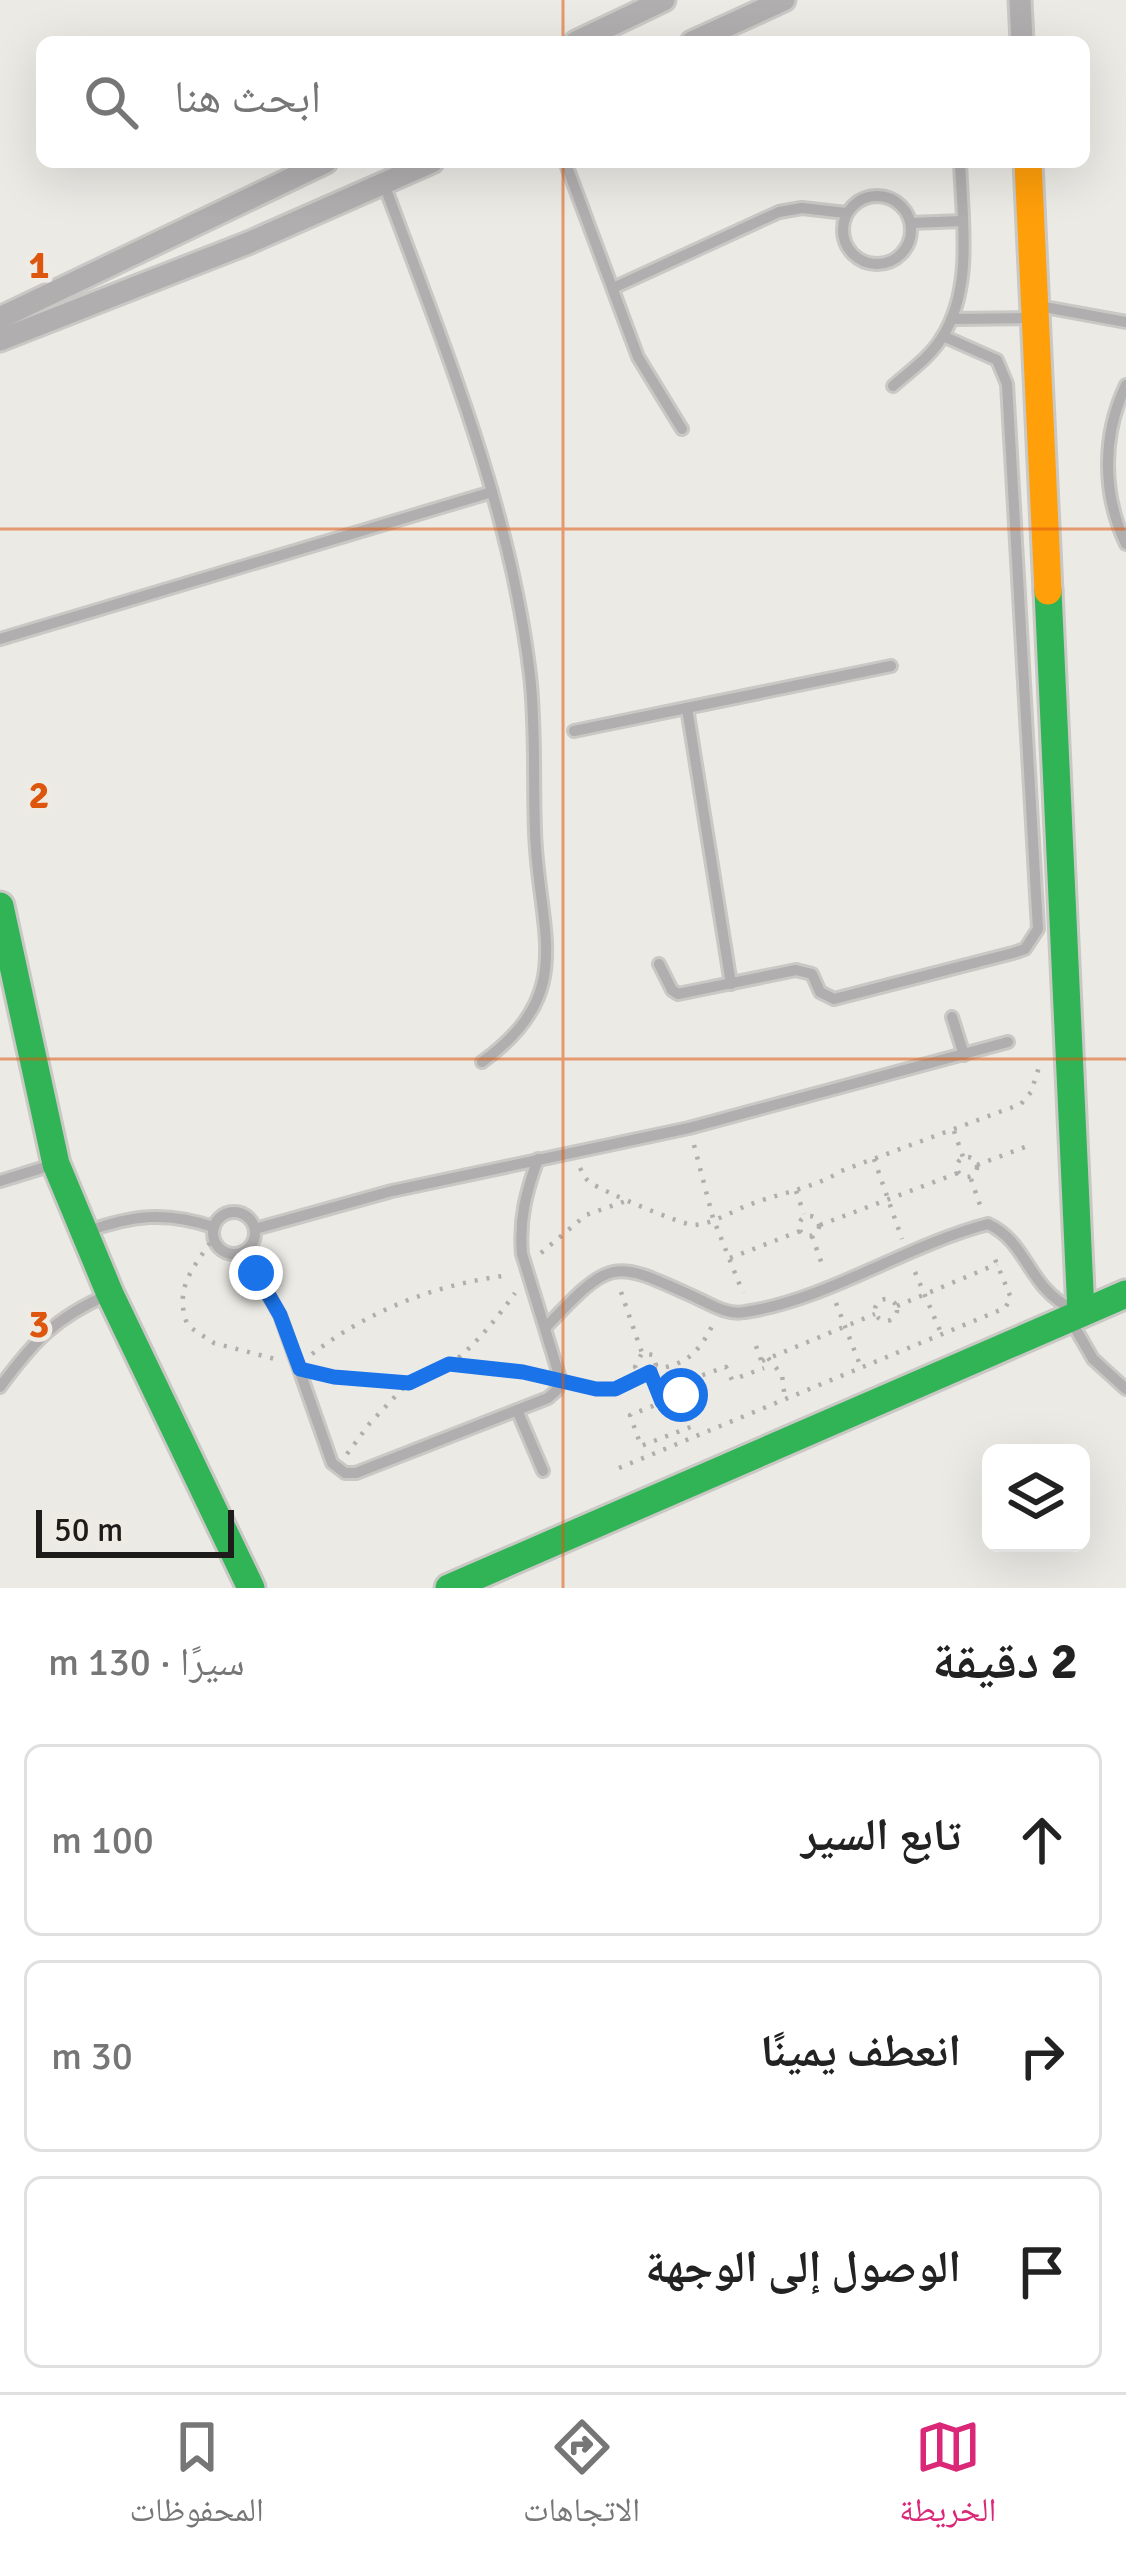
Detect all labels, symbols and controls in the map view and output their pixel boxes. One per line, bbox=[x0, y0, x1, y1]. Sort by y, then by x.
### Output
search box bbox=[36, 36, 1090, 168]
icon: search bbox=[78, 69, 144, 135]
text: ابحث هنا bbox=[174, 70, 321, 125]
text: 1 bbox=[28, 241, 50, 289]
text: 2 bbox=[28, 771, 50, 819]
route end bbox=[229, 1246, 283, 1300]
text: 3 bbox=[28, 1300, 50, 1348]
route start bbox=[654, 1368, 708, 1422]
map controls bbox=[982, 1444, 1090, 1552]
button: layers bbox=[982, 1444, 1090, 1552]
scale bar bbox=[36, 1504, 234, 1557]
text: 50 m bbox=[54, 1510, 123, 1551]
text: 2 دقيقة bbox=[932, 1630, 1078, 1693]
text: سيرًا · 130 m bbox=[48, 1638, 245, 1686]
icon: ahead bbox=[1009, 1807, 1075, 1873]
text: تابع السير bbox=[801, 1808, 961, 1863]
text: 100 m bbox=[51, 1816, 154, 1864]
icon: right bbox=[1009, 2023, 1075, 2089]
text: انعطف يمينًا bbox=[760, 2024, 961, 2079]
text: 30 m bbox=[51, 2032, 133, 2080]
icon: arrive bbox=[1009, 2239, 1075, 2305]
text: الوصول إلى الوجهة bbox=[645, 2240, 961, 2295]
tab: المحفوظات bbox=[130, 2414, 264, 2542]
tab: الاتجاهات bbox=[523, 2414, 640, 2542]
tab: الخريطة bbox=[899, 2414, 996, 2542]

